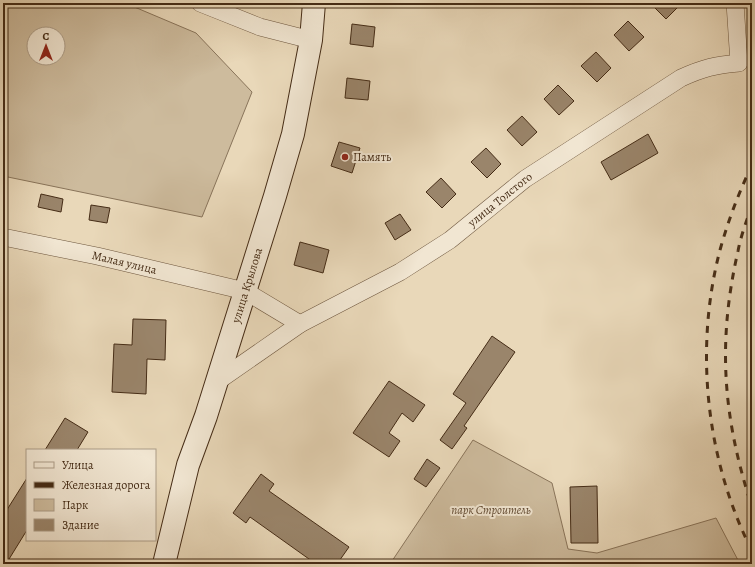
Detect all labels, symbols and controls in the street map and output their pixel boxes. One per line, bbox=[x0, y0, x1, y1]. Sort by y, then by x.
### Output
north arrow bbox=[26, 26, 66, 66]
text: С bbox=[43, 29, 50, 44]
place label: Память bbox=[353, 149, 392, 165]
marker: Память bbox=[340, 152, 350, 162]
street label: улица Толстого bbox=[464, 168, 535, 231]
street label: улица Крылова bbox=[227, 245, 266, 326]
street label: Малая улица bbox=[90, 247, 159, 278]
legend bbox=[26, 449, 156, 541]
text: Улица bbox=[62, 457, 94, 473]
text: Железная дорога bbox=[62, 477, 151, 493]
text: Парк bbox=[62, 497, 88, 513]
park label: парк Строитель bbox=[451, 502, 531, 518]
text: Здание bbox=[62, 517, 99, 533]

